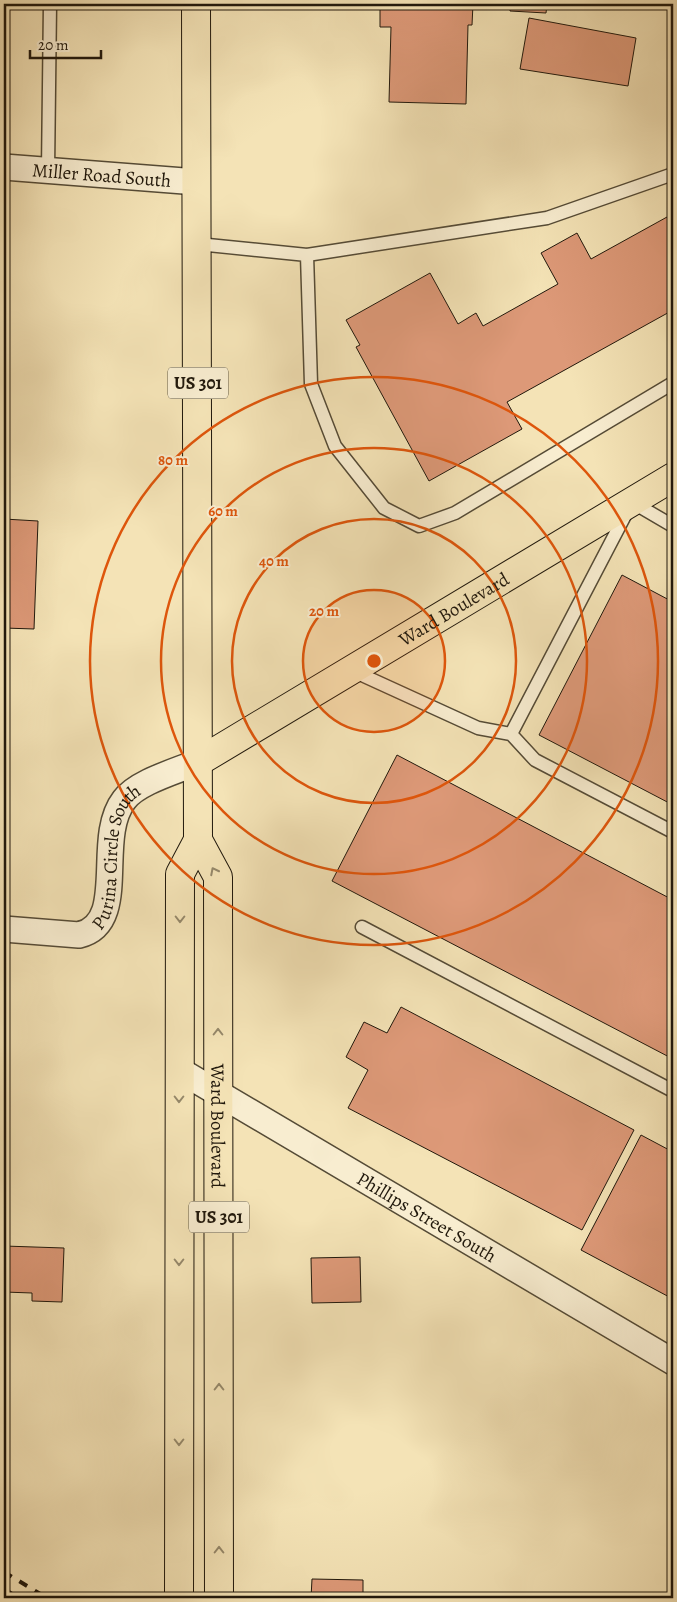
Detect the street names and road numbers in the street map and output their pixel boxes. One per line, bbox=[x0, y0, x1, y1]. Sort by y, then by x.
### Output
street label: Miller Road South bbox=[31, 157, 172, 194]
road number: US 301 bbox=[168, 368, 228, 398]
street label: Ward Boulevard bbox=[393, 566, 515, 653]
street label: Purina Circle South bbox=[86, 778, 146, 936]
street label: Ward Boulevard bbox=[204, 1063, 230, 1189]
street label: Phillips Street South bbox=[352, 1166, 501, 1269]
road number: US 301 bbox=[189, 1202, 249, 1232]

